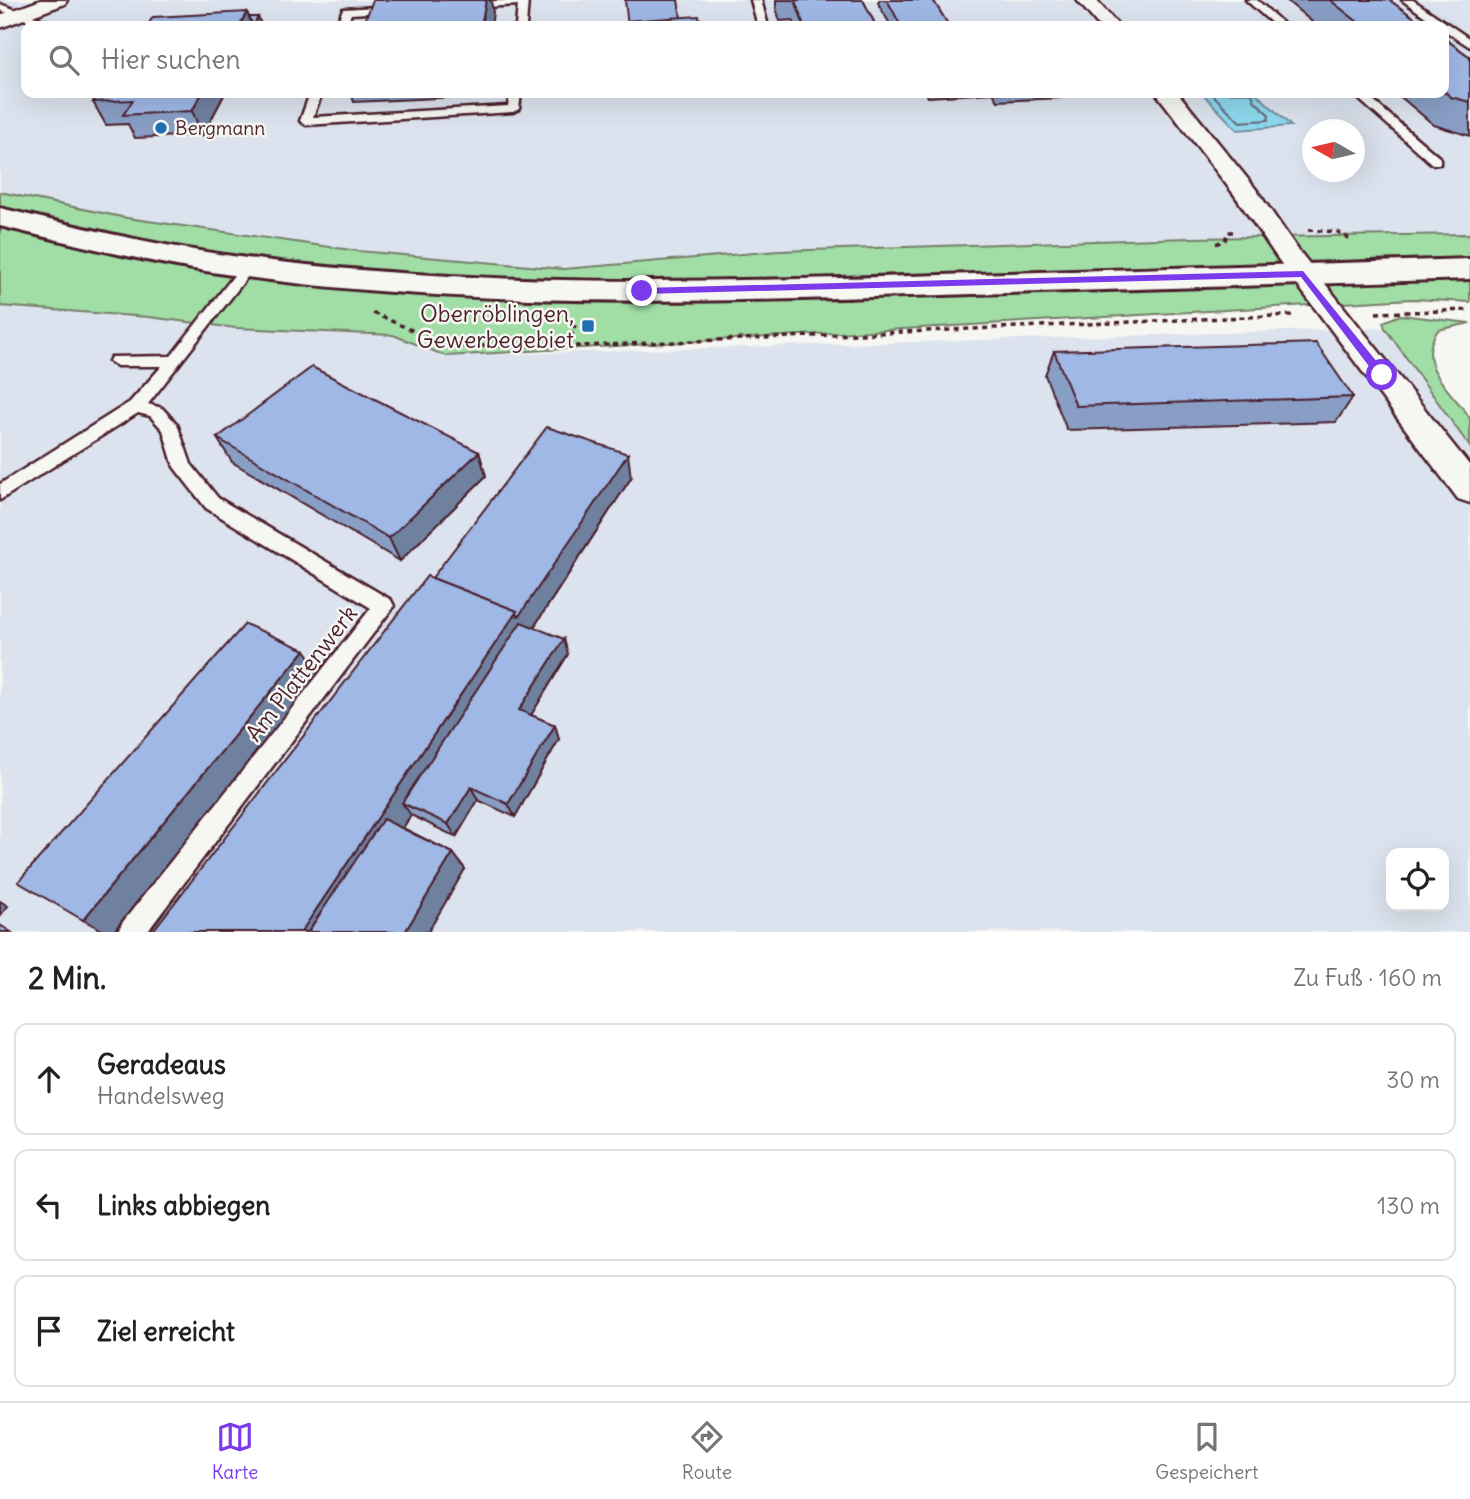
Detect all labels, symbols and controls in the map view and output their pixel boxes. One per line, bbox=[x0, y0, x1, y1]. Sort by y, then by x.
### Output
search box bbox=[21, 21, 1449, 98]
icon: search bbox=[45, 41, 83, 79]
text: Hier suchen bbox=[101, 43, 241, 76]
place label: Bergmann bbox=[175, 116, 265, 140]
north arrow bbox=[1302, 119, 1365, 182]
marker: Bergmann bbox=[153, 120, 169, 136]
route end bbox=[626, 275, 657, 306]
place label: Oberröblingen, Gewerbegebiet bbox=[417, 299, 574, 354]
marker: Oberröblingen, Gewerbegebiet bbox=[580, 318, 596, 334]
route start bbox=[1366, 359, 1397, 390]
street label: Am Plattenwerk bbox=[239, 599, 363, 747]
map controls bbox=[1386, 848, 1449, 911]
button: locate bbox=[1386, 848, 1449, 911]
text: 2 Min. bbox=[28, 959, 106, 997]
text: Zu Fuß · 160 m bbox=[1293, 963, 1442, 992]
text: Geradeaus bbox=[97, 1048, 226, 1081]
icon: ahead bbox=[30, 1060, 68, 1098]
text: 30 m bbox=[1386, 1065, 1440, 1094]
text: Handelsweg bbox=[97, 1081, 225, 1110]
icon: left bbox=[30, 1186, 68, 1224]
text: Links abbiegen bbox=[97, 1189, 270, 1222]
text: 130 m bbox=[1377, 1191, 1440, 1220]
icon: arrive bbox=[30, 1312, 68, 1350]
text: Ziel erreicht bbox=[97, 1315, 235, 1348]
tab: Karte bbox=[212, 1418, 258, 1484]
tab: Route bbox=[682, 1418, 732, 1484]
tab: Gespeichert bbox=[1155, 1418, 1258, 1484]

